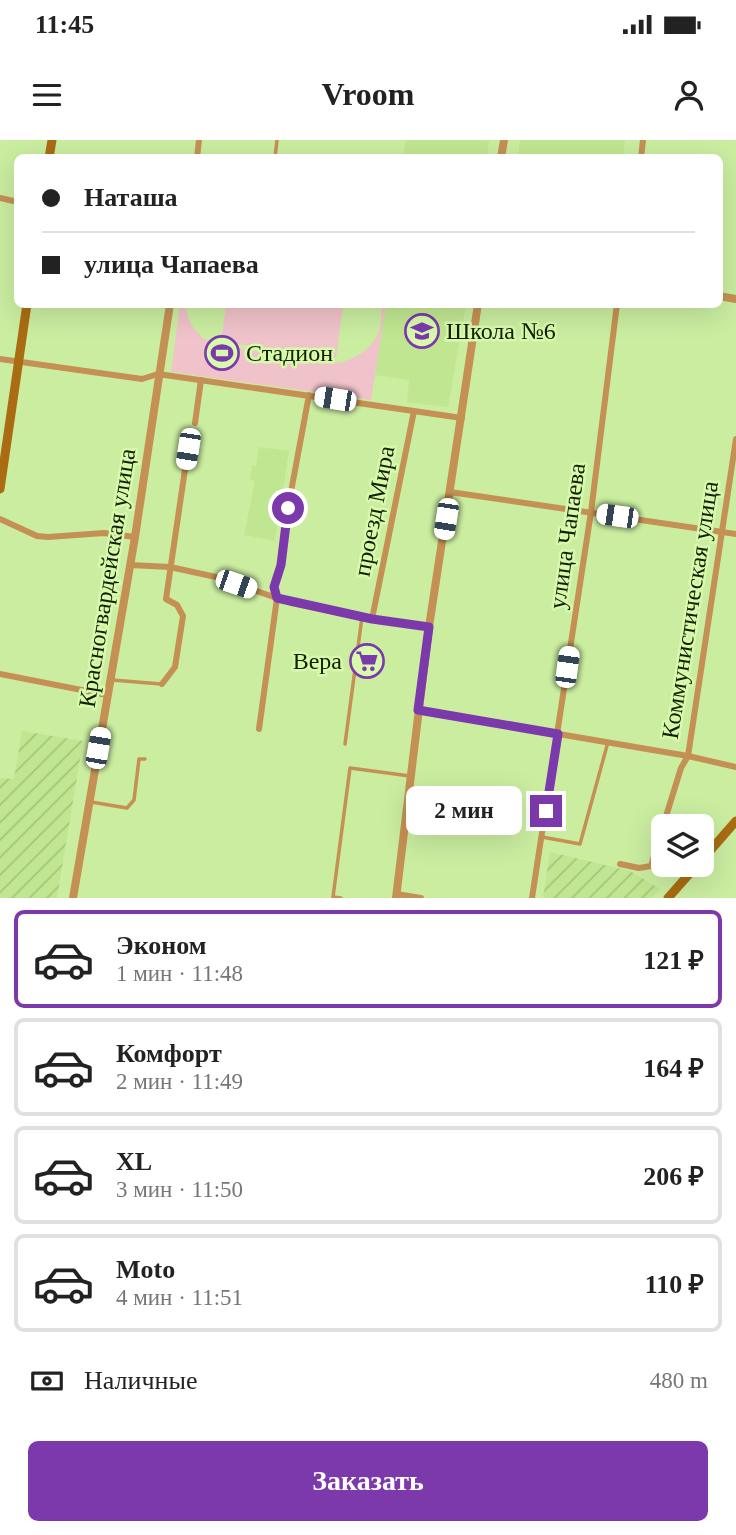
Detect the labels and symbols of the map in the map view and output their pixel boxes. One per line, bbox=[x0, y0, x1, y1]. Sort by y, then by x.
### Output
school or university icon: Школа №6 bbox=[403, 312, 441, 350]
place label: Школа №6 bbox=[446, 318, 556, 344]
sports icon: Стадион bbox=[203, 334, 241, 372]
place label: Стадион bbox=[246, 340, 333, 366]
car bbox=[313, 385, 358, 413]
car bbox=[175, 427, 202, 471]
street label: проезд Мира bbox=[349, 443, 399, 578]
street label: Красногвардейская улица bbox=[74, 446, 140, 709]
street label: улица Чапаева bbox=[544, 461, 590, 611]
street label: Коммунистическая улица bbox=[657, 479, 723, 741]
route start bbox=[272, 492, 304, 524]
car bbox=[433, 497, 460, 541]
car bbox=[595, 503, 640, 529]
car bbox=[213, 567, 260, 601]
supermarket icon: Вера bbox=[348, 642, 386, 680]
car bbox=[554, 645, 581, 689]
place label: Вера bbox=[293, 648, 342, 674]
car bbox=[85, 725, 112, 771]
callout: 2 мин bbox=[406, 786, 522, 836]
route end bbox=[530, 795, 562, 827]

